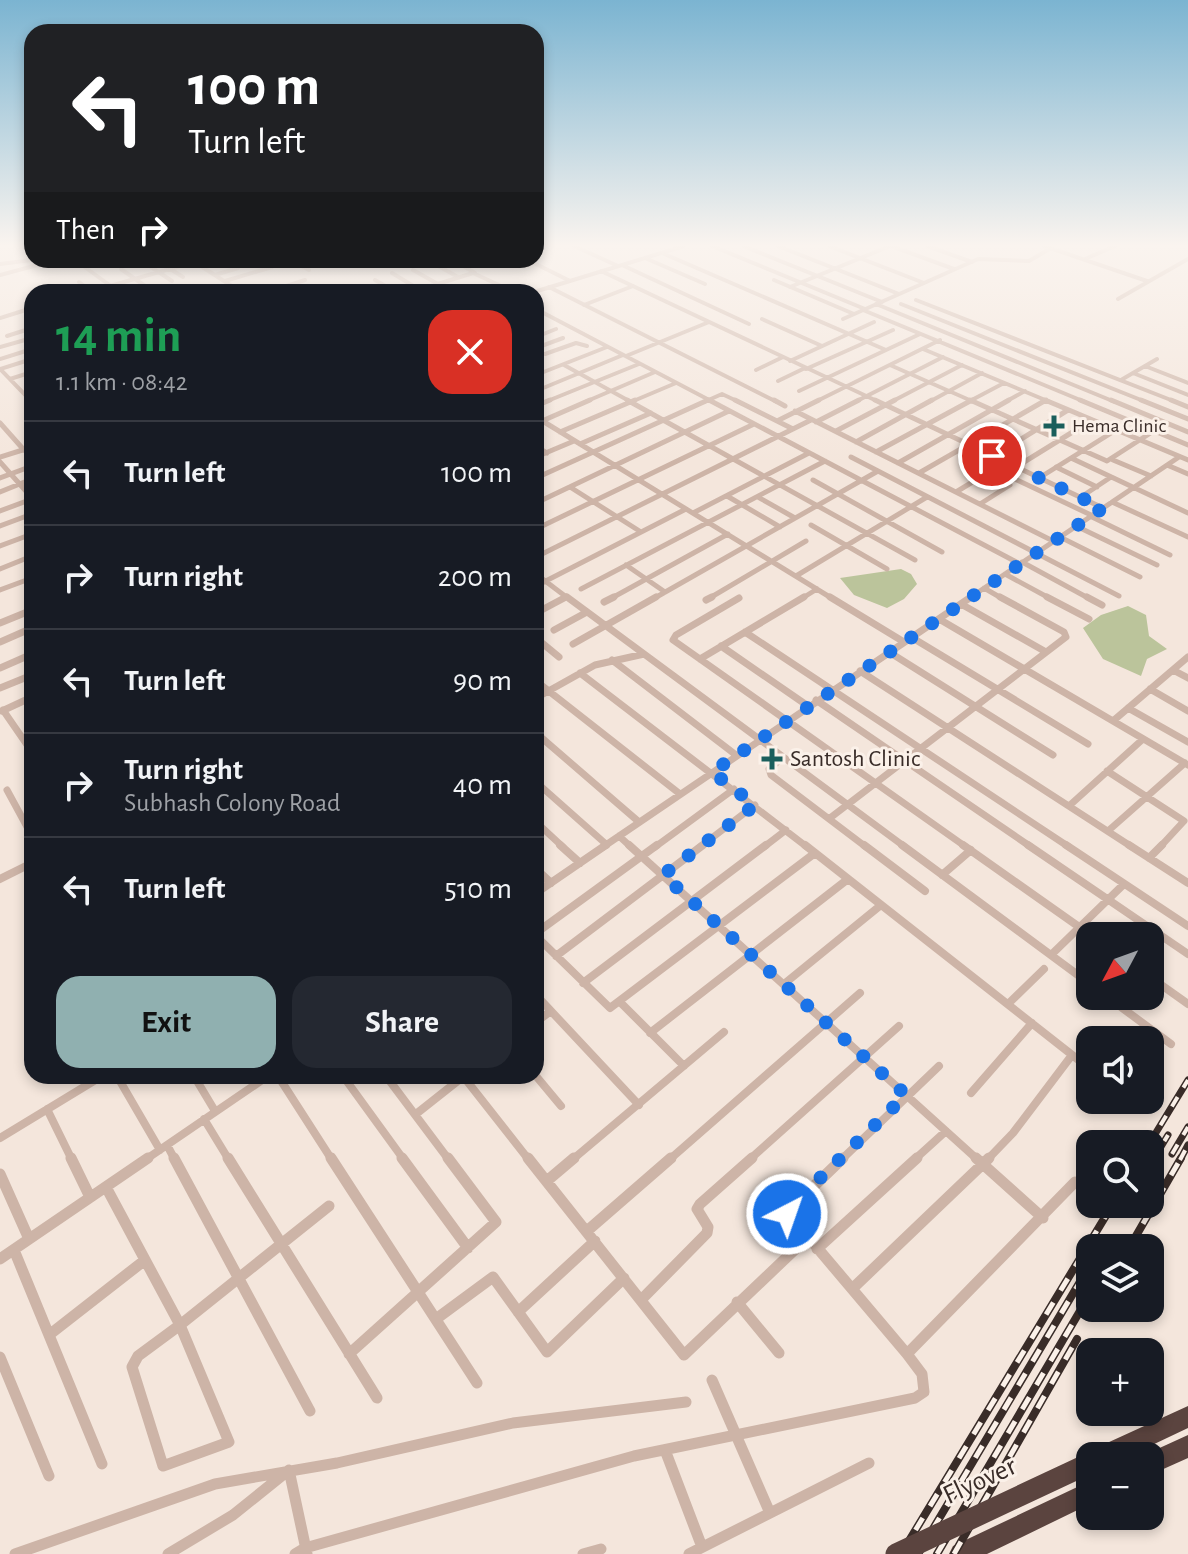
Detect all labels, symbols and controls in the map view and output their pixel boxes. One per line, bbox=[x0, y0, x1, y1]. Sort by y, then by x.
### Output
icon: left bbox=[56, 56, 160, 160]
text: 100 m bbox=[188, 59, 320, 115]
text: Turn left bbox=[188, 124, 305, 160]
icon: right bbox=[131, 208, 175, 252]
text: Then bbox=[56, 215, 115, 245]
button: close bbox=[428, 310, 512, 394]
text: 14 min bbox=[56, 313, 181, 361]
text: 1.1 km · 08:42 bbox=[56, 369, 188, 395]
marker: Hema Clinic bbox=[1043, 415, 1065, 437]
place label: Hema Clinic bbox=[1072, 416, 1166, 436]
pin bbox=[958, 422, 1026, 490]
icon: arrive bbox=[970, 434, 1014, 478]
icon: left bbox=[56, 451, 100, 495]
text: Turn left bbox=[124, 458, 225, 488]
text: 100 m bbox=[441, 458, 512, 488]
icon: right bbox=[56, 555, 100, 599]
text: Turn right bbox=[124, 562, 243, 592]
text: 200 m bbox=[438, 562, 512, 592]
icon: left bbox=[56, 659, 100, 703]
text: Turn left bbox=[124, 666, 225, 696]
text: 90 m bbox=[453, 666, 512, 696]
place label: Santosh Clinic bbox=[790, 747, 920, 771]
marker: Santosh Clinic bbox=[761, 748, 783, 770]
text: Turn right bbox=[124, 755, 243, 785]
icon: right bbox=[56, 763, 100, 807]
text: 40 m bbox=[453, 770, 512, 800]
text: Subhash Colony Road bbox=[124, 790, 341, 816]
icon: left bbox=[56, 867, 100, 911]
text: Turn left bbox=[124, 874, 225, 904]
text: 510 m bbox=[444, 874, 512, 904]
north arrow bbox=[1076, 922, 1164, 1010]
map controls bbox=[1076, 922, 1164, 1530]
button: Exit bbox=[56, 976, 276, 1068]
button: Share bbox=[292, 976, 512, 1068]
button: sound bbox=[1076, 1026, 1164, 1114]
button: search bbox=[1076, 1130, 1164, 1218]
position arrow bbox=[745, 1172, 829, 1256]
button: layers bbox=[1076, 1234, 1164, 1322]
button: + bbox=[1076, 1338, 1164, 1426]
button: − bbox=[1076, 1442, 1164, 1530]
street label: Flyover bbox=[939, 1452, 1021, 1510]

